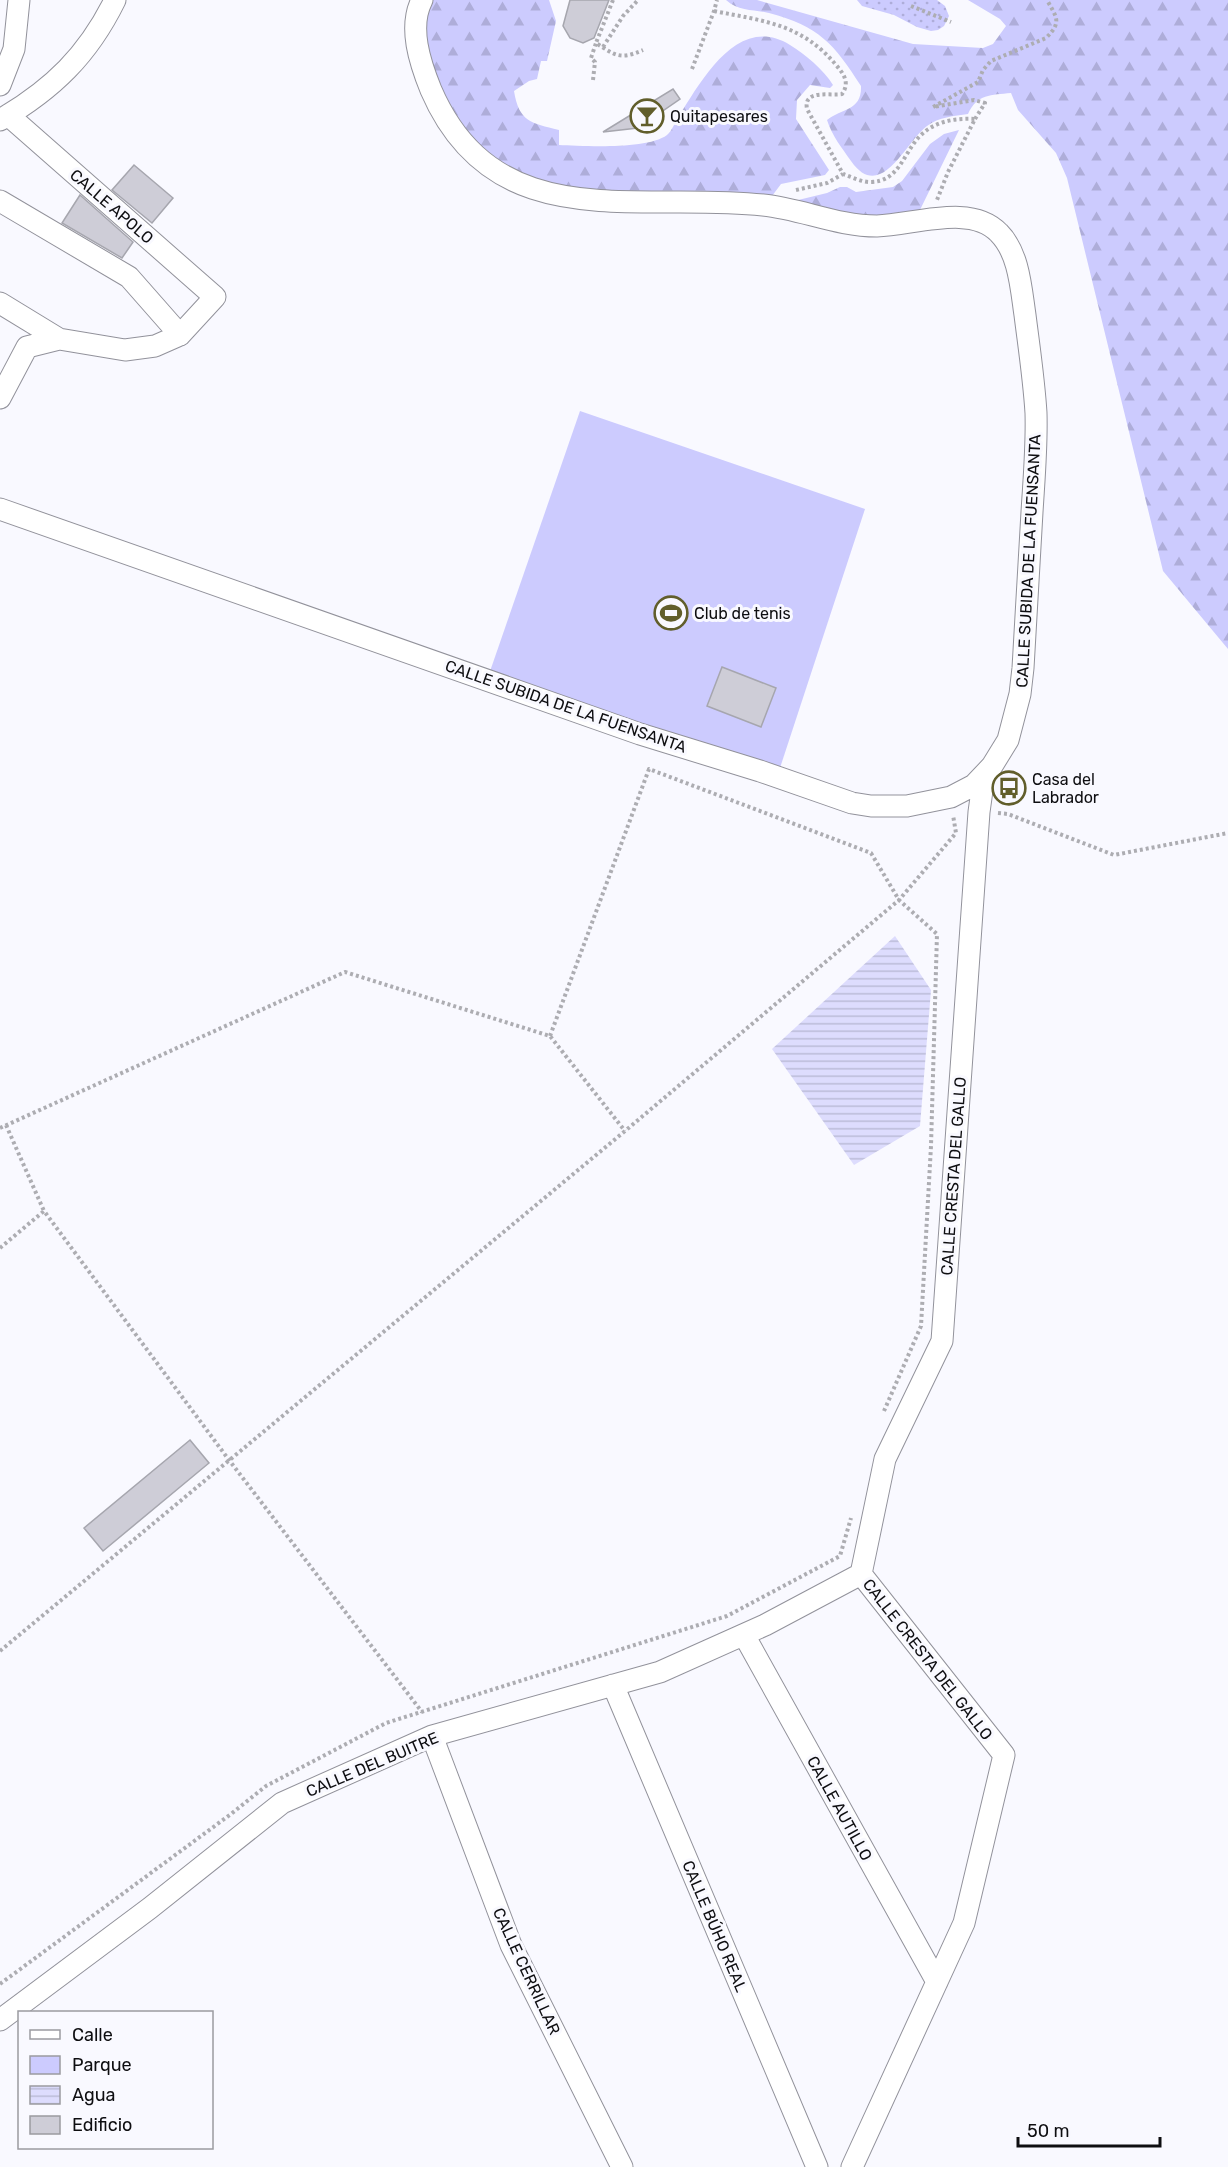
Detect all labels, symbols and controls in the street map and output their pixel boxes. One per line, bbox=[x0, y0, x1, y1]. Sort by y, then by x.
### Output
bar icon: Quitapesares bbox=[629, 98, 665, 134]
place label: Quitapesares bbox=[670, 107, 768, 126]
street label: CALLE APOLO bbox=[66, 165, 157, 248]
street label: CALLE SUBIDA DE LA FUENSANTA bbox=[1012, 434, 1045, 688]
sports icon: Club de tenis bbox=[653, 595, 689, 631]
place label: Club de tenis bbox=[694, 604, 791, 623]
street label: CALLE SUBIDA DE LA FUENSANTA bbox=[443, 656, 689, 757]
bus stop icon: Casa del Labrador bbox=[991, 770, 1027, 806]
place label: Casa del Labrador bbox=[1032, 770, 1099, 807]
street label: CALLE CRESTA DEL GALLO bbox=[937, 1076, 970, 1276]
street label: CALLE CRESTA DEL GALLO bbox=[859, 1575, 996, 1744]
street label: CALLE DEL BUITRE bbox=[303, 1728, 441, 1801]
street label: CALLE AUTILLO bbox=[803, 1753, 876, 1864]
street label: CALLE BÚHO REAL bbox=[678, 1857, 752, 1995]
street label: CALLE CERRILLAR bbox=[489, 1905, 564, 2038]
legend bbox=[18, 2011, 213, 2149]
text: Calle bbox=[72, 2024, 113, 2046]
text: Parque bbox=[72, 2054, 132, 2076]
text: Agua bbox=[72, 2084, 115, 2106]
scale bar bbox=[1018, 2110, 1160, 2148]
text: Edificio bbox=[72, 2114, 132, 2136]
text: 50 m bbox=[1027, 2120, 1070, 2142]

